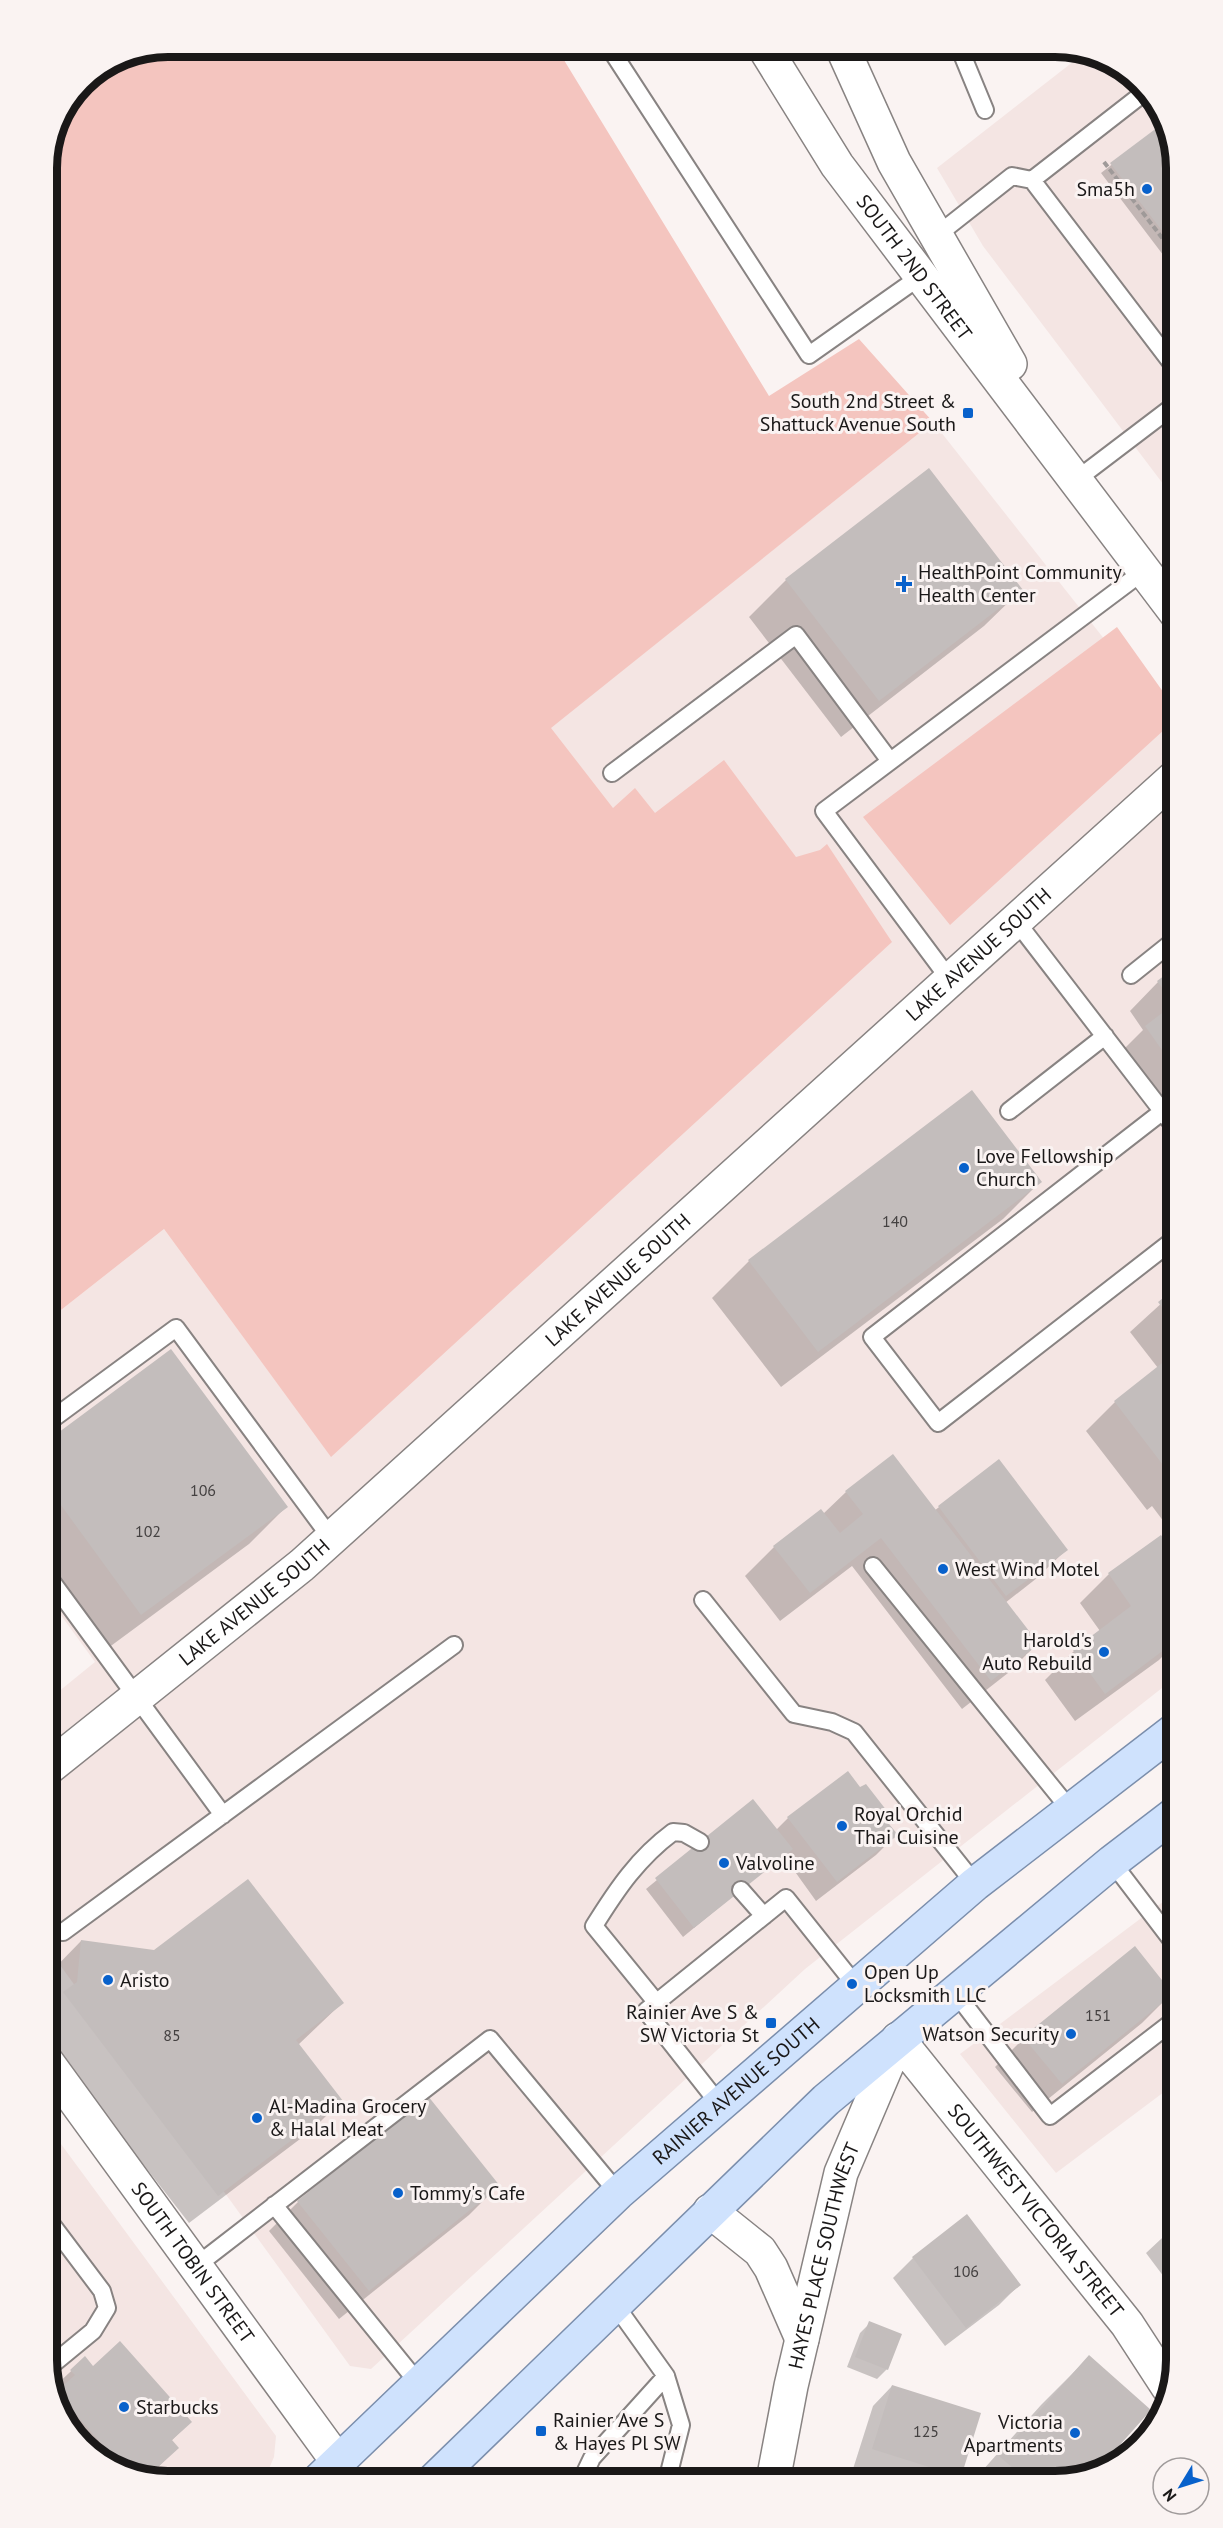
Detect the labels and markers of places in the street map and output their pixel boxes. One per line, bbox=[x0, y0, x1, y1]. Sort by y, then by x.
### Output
place label: Sma5h bbox=[1076, 176, 1135, 202]
marker: Sma5h bbox=[1140, 182, 1154, 196]
place label: South 2nd Street & Shattuck Avenue South bbox=[760, 388, 956, 437]
marker: South 2nd Street & Shattuck Avenue South bbox=[961, 406, 975, 420]
place label: HealthPoint Community Health Center bbox=[918, 559, 1122, 608]
marker: HealthPoint Community Health Center bbox=[895, 575, 913, 593]
place label: Love Fellowship Church bbox=[976, 1143, 1113, 1192]
marker: Love Fellowship Church bbox=[957, 1161, 971, 1175]
place label: West Wind Motel bbox=[955, 1556, 1099, 1582]
marker: West Wind Motel bbox=[936, 1562, 950, 1576]
place label: Harold's Auto Rebuild bbox=[982, 1627, 1092, 1676]
marker: Harold's Auto Rebuild bbox=[1097, 1645, 1111, 1659]
place label: Royal Orchid Thai Cuisine bbox=[854, 1801, 962, 1850]
marker: Royal Orchid Thai Cuisine bbox=[835, 1819, 849, 1833]
place label: Valvoline bbox=[735, 1850, 815, 1876]
marker: Valvoline bbox=[717, 1856, 731, 1870]
place label: Open Up Locksmith LLC bbox=[864, 1959, 986, 2008]
place label: Aristo bbox=[120, 1967, 170, 1993]
marker: Aristo bbox=[101, 1973, 115, 1987]
marker: Open Up Locksmith LLC bbox=[845, 1977, 859, 1991]
place label: Rainier Ave S & SW Victoria St bbox=[626, 1999, 759, 2048]
marker: Rainier Ave S & SW Victoria St bbox=[764, 2016, 778, 2030]
place label: Watson Security bbox=[923, 2021, 1060, 2047]
marker: Watson Security bbox=[1064, 2027, 1078, 2041]
place label: Al-Madina Grocery & Halal Meat bbox=[269, 2093, 427, 2142]
marker: Al-Madina Grocery & Halal Meat bbox=[250, 2111, 264, 2125]
place label: Tommy's Cafe bbox=[410, 2180, 525, 2206]
marker: Tommy's Cafe bbox=[391, 2186, 405, 2200]
place label: Starbucks bbox=[136, 2394, 219, 2420]
marker: Starbucks bbox=[117, 2400, 131, 2414]
place label: Rainier Ave S & Hayes Pl SW bbox=[553, 2407, 681, 2456]
place label: Victoria Apartments bbox=[964, 2409, 1063, 2458]
marker: Rainier Ave S & Hayes Pl SW bbox=[534, 2424, 548, 2438]
marker: Victoria Apartments bbox=[1068, 2426, 1082, 2440]

